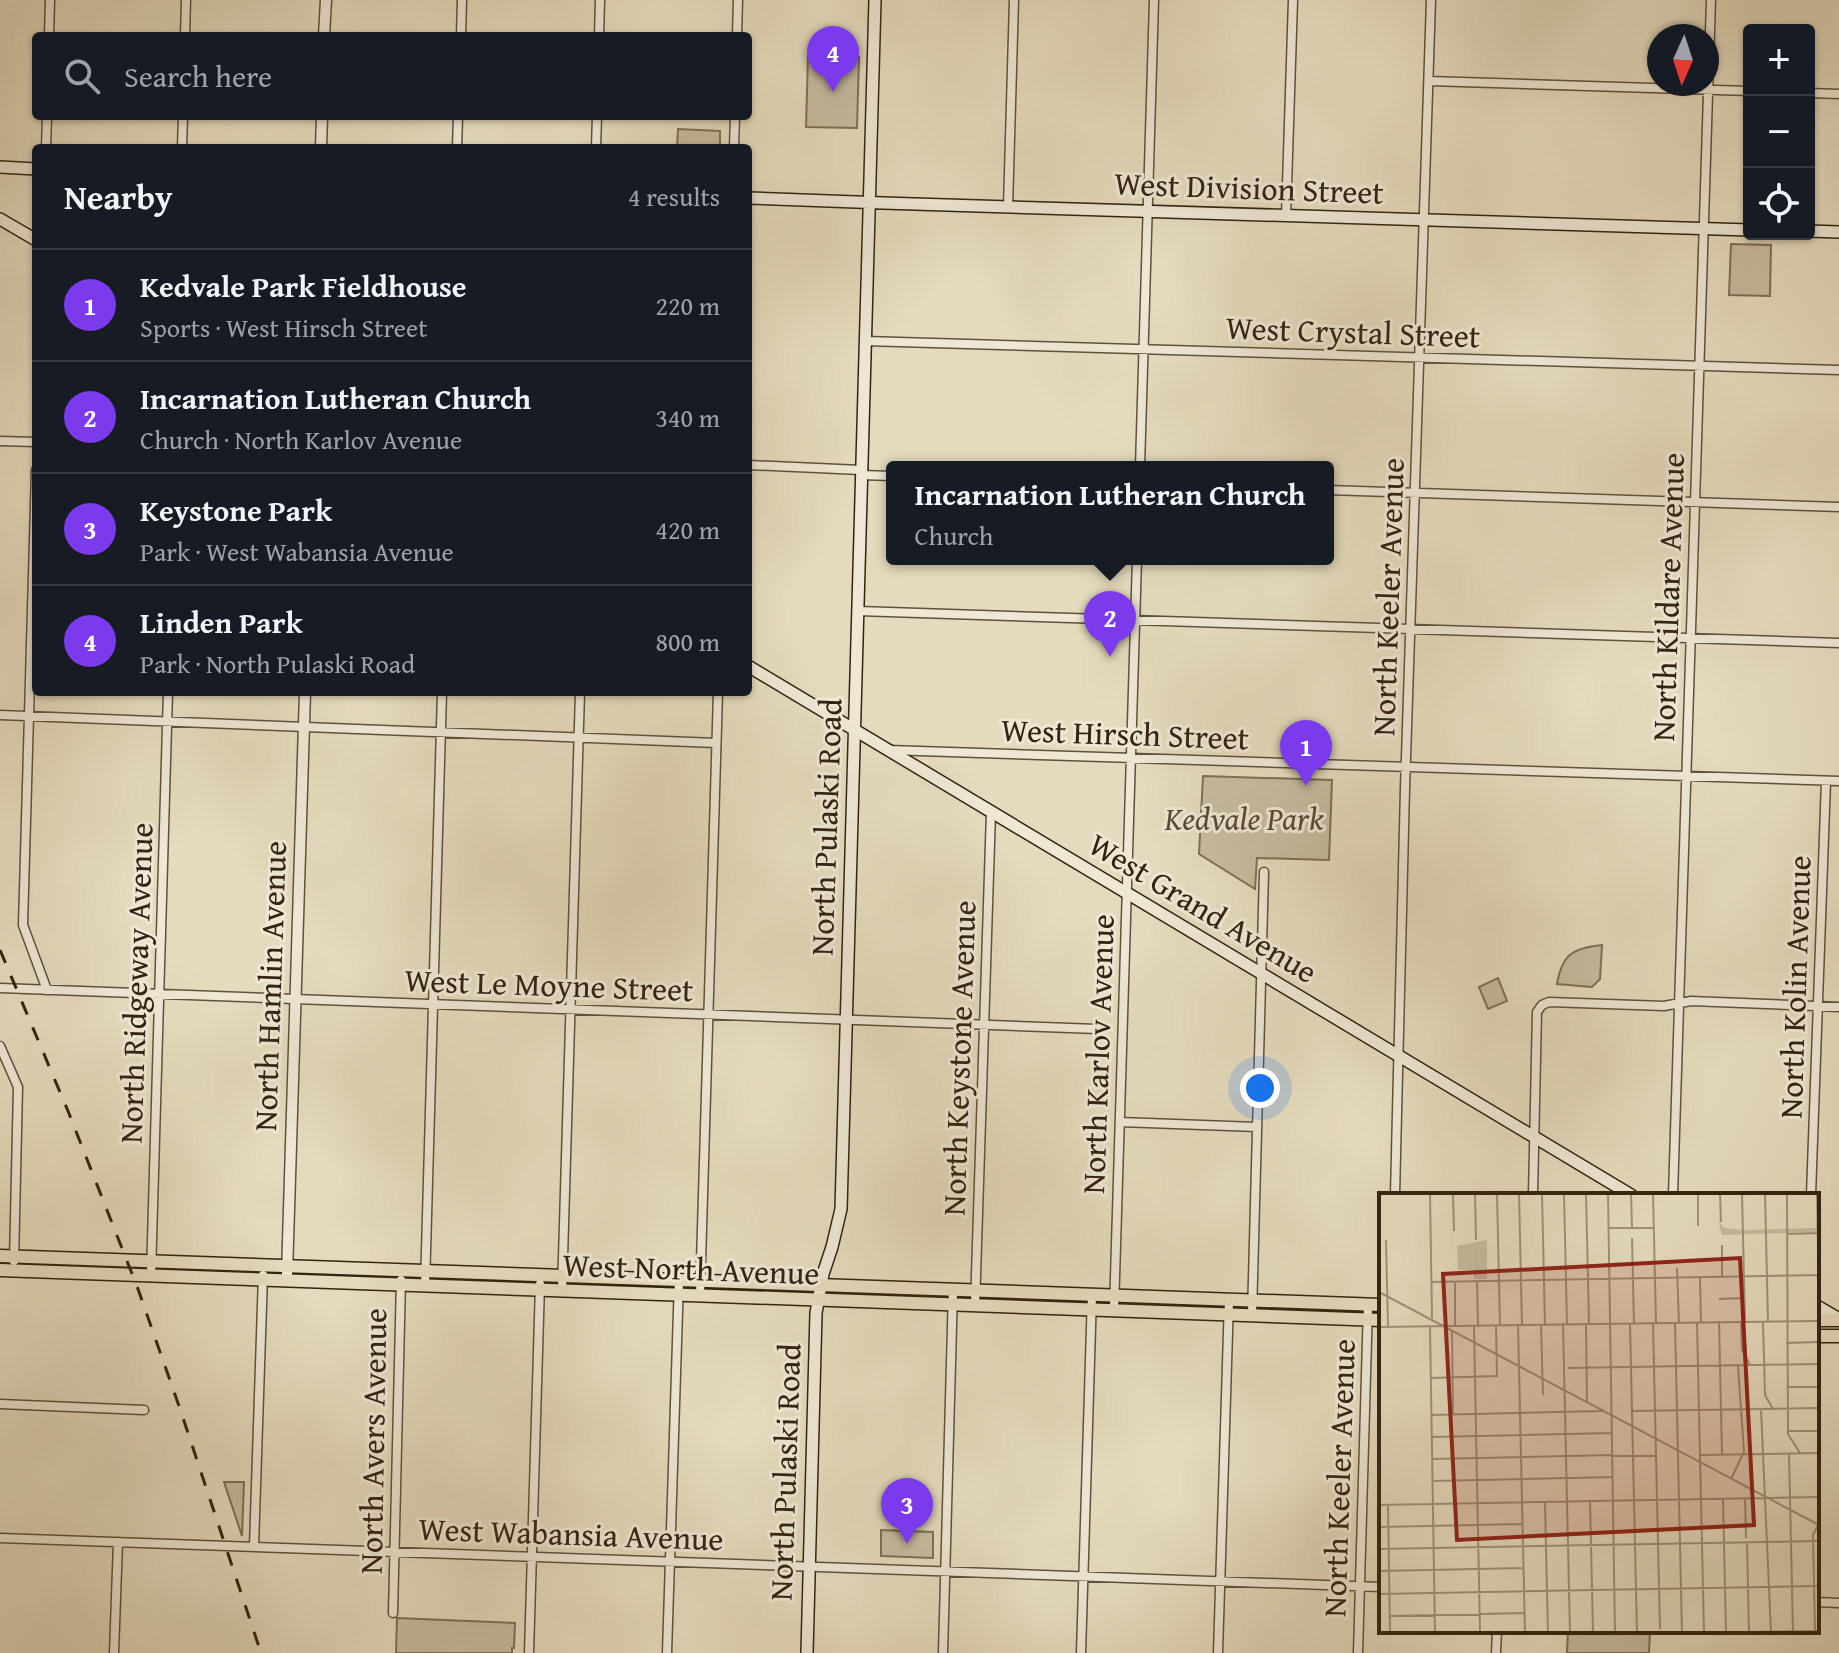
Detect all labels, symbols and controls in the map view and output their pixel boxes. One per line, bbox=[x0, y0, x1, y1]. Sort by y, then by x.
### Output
north arrow bbox=[1647, 24, 1719, 96]
map controls bbox=[1743, 24, 1815, 240]
button: + bbox=[1743, 24, 1815, 96]
pin: 4 bbox=[807, 26, 859, 92]
search box bbox=[32, 32, 752, 120]
icon: search bbox=[60, 54, 104, 98]
text: Search here bbox=[124, 54, 272, 98]
button: − bbox=[1743, 96, 1815, 168]
street label: West Division Street bbox=[1114, 159, 1384, 216]
button: locate bbox=[1743, 168, 1815, 240]
text: Nearby bbox=[64, 172, 173, 221]
text: 4 results bbox=[628, 177, 720, 216]
text: Kedvale Park Fieldhouse bbox=[140, 264, 467, 308]
text: 1 bbox=[83, 286, 97, 325]
text: 220 m bbox=[655, 286, 720, 325]
street label: West Crystal Street bbox=[1225, 304, 1481, 359]
text: Sports · West Hirsch Street bbox=[140, 308, 427, 347]
text: Incarnation Lutheran Church bbox=[140, 376, 531, 420]
text: 2 bbox=[83, 398, 97, 437]
text: 340 m bbox=[655, 398, 720, 437]
text: Church · North Karlov Avenue bbox=[140, 420, 462, 459]
street label: North Kildare Avenue bbox=[1639, 452, 1696, 742]
street label: North Keeler Avenue bbox=[1359, 457, 1416, 737]
popup bbox=[886, 461, 1334, 565]
text: Incarnation Lutheran Church bbox=[914, 472, 1306, 516]
text: Keystone Park bbox=[140, 488, 332, 532]
text: 3 bbox=[83, 510, 97, 549]
text: 420 m bbox=[655, 510, 720, 549]
text: Church bbox=[914, 516, 993, 555]
text: Park · West Wabansia Avenue bbox=[140, 532, 454, 571]
pin: 2 bbox=[1084, 591, 1136, 657]
text: Linden Park bbox=[140, 600, 303, 644]
text: 4 bbox=[83, 622, 97, 661]
text: 800 m bbox=[655, 622, 720, 661]
text: Park · North Pulaski Road bbox=[140, 644, 415, 683]
street label: North Pulaski Road bbox=[798, 698, 853, 956]
street label: West Hirsch Street bbox=[1000, 706, 1250, 761]
pin: 1 bbox=[1280, 720, 1332, 786]
park label: Kedvale Park bbox=[1163, 795, 1324, 842]
street label: West Grand Avenue bbox=[1080, 821, 1326, 994]
street label: North Ridgeway Avenue bbox=[106, 822, 165, 1144]
street label: North Hamlin Avenue bbox=[241, 840, 298, 1132]
street label: North Kolin Avenue bbox=[1766, 855, 1823, 1119]
street label: North Keystone Avenue bbox=[930, 900, 987, 1216]
street label: North Karlov Avenue bbox=[1069, 913, 1126, 1195]
street label: West Le Moyne Street bbox=[404, 956, 694, 1013]
your location bbox=[1240, 1068, 1280, 1108]
inset map bbox=[1379, 1193, 1819, 1633]
street label: West North Avenue bbox=[562, 1241, 820, 1296]
street label: North Avers Avenue bbox=[347, 1308, 398, 1574]
street label: North Keeler Avenue bbox=[1310, 1338, 1367, 1618]
street label: North Pulaski Road bbox=[757, 1343, 812, 1601]
pin: 3 bbox=[881, 1478, 933, 1544]
street label: West Wabansia Avenue bbox=[418, 1505, 724, 1562]

